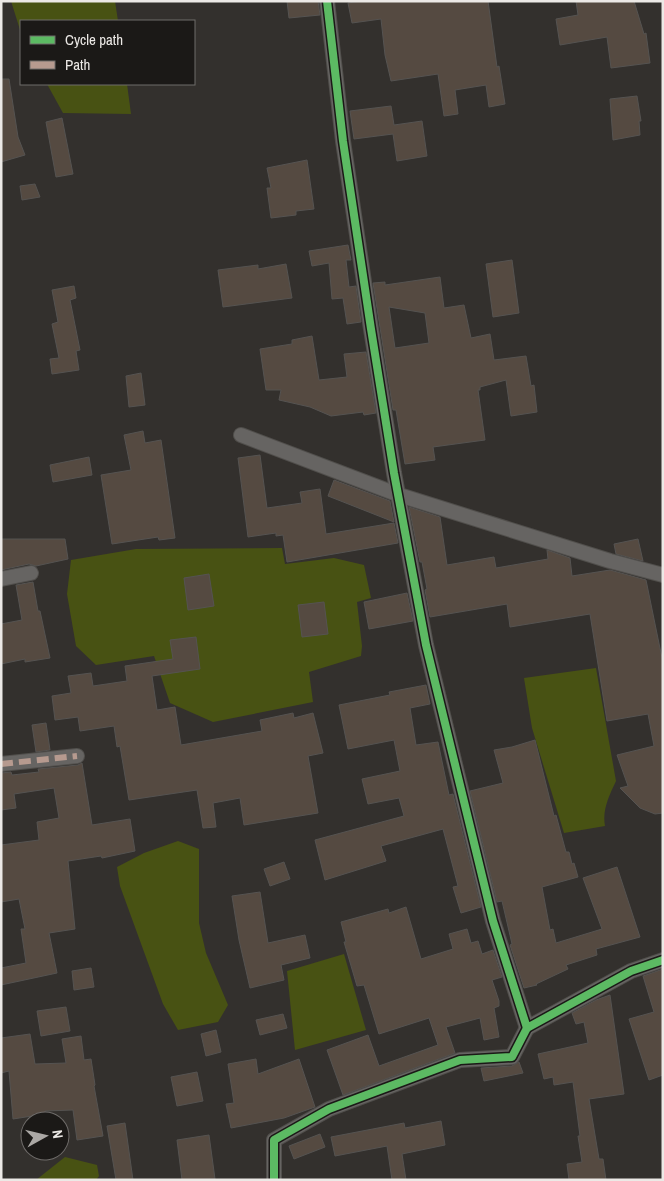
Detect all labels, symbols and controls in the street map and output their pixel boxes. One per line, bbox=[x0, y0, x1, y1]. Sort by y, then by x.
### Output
legend bbox=[20, 20, 195, 85]
text: Cycle path bbox=[65, 29, 123, 50]
text: Path bbox=[65, 54, 90, 75]
north arrow bbox=[20, 1111, 70, 1161]
text: N bbox=[48, 1129, 67, 1140]

